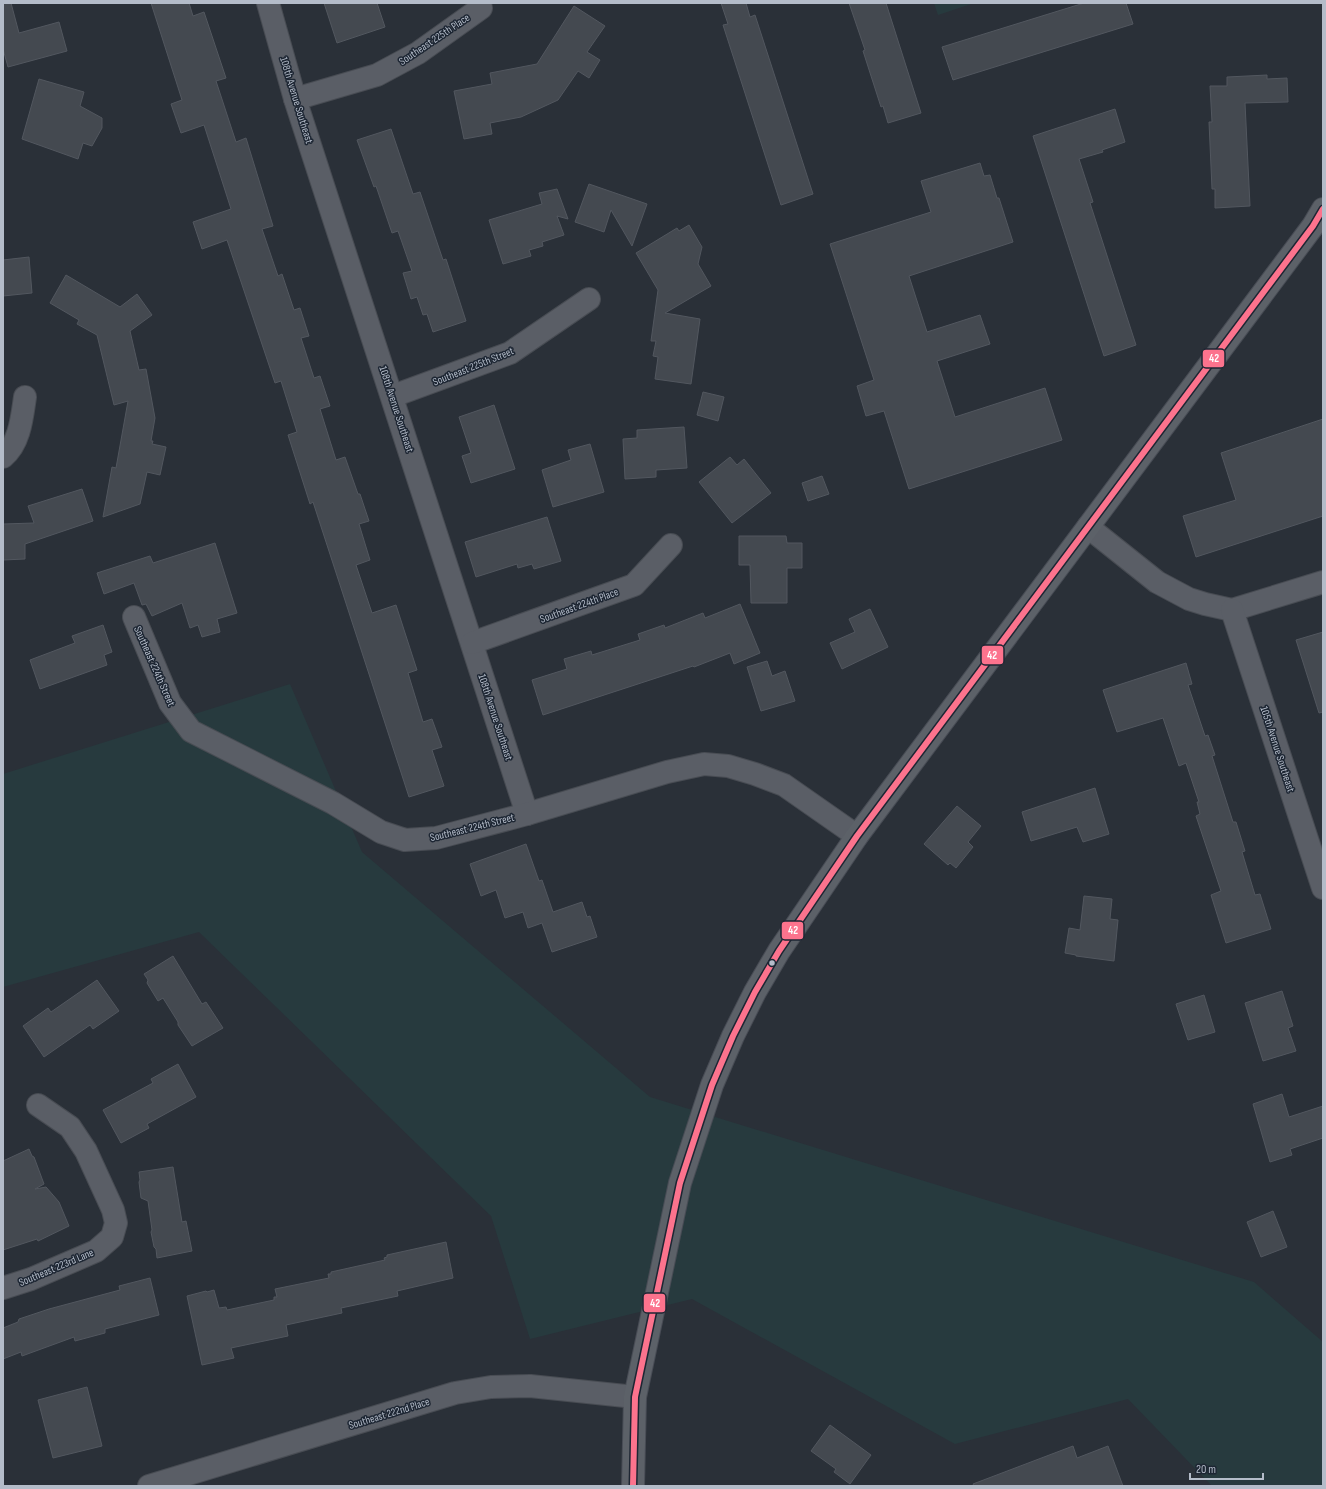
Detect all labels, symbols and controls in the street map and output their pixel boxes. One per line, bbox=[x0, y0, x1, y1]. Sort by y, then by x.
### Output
street label: Southeast 225th Place bbox=[396, 11, 472, 68]
street label: 108th Avenue Southeast bbox=[277, 55, 316, 146]
street label: Southeast 225th Street bbox=[431, 344, 516, 389]
line badge: 42 bbox=[1202, 349, 1225, 368]
text: 42 bbox=[1209, 352, 1219, 365]
street label: 108th Avenue Southeast bbox=[376, 364, 417, 455]
street label: Southeast 224th Place bbox=[538, 585, 620, 626]
street label: Southeast 224th Street bbox=[131, 624, 178, 709]
line badge: 42 bbox=[981, 645, 1004, 665]
text: 42 bbox=[987, 649, 997, 662]
street label: 108th Avenue Southeast bbox=[475, 672, 516, 763]
street label: 105th Avenue Southeast bbox=[1258, 705, 1298, 794]
street label: Southeast 224th Street bbox=[429, 811, 516, 844]
line badge: 42 bbox=[781, 921, 804, 940]
text: 42 bbox=[788, 924, 798, 937]
unlabelled marker bbox=[767, 958, 777, 968]
street label: Southeast 223rd Lane bbox=[17, 1246, 96, 1289]
line badge: 42 bbox=[643, 1293, 666, 1313]
text: 42 bbox=[650, 1297, 660, 1310]
street label: Southeast 222nd Place bbox=[347, 1395, 431, 1432]
scale bar bbox=[1190, 1455, 1263, 1481]
text: 20 m bbox=[1196, 1462, 1216, 1477]

